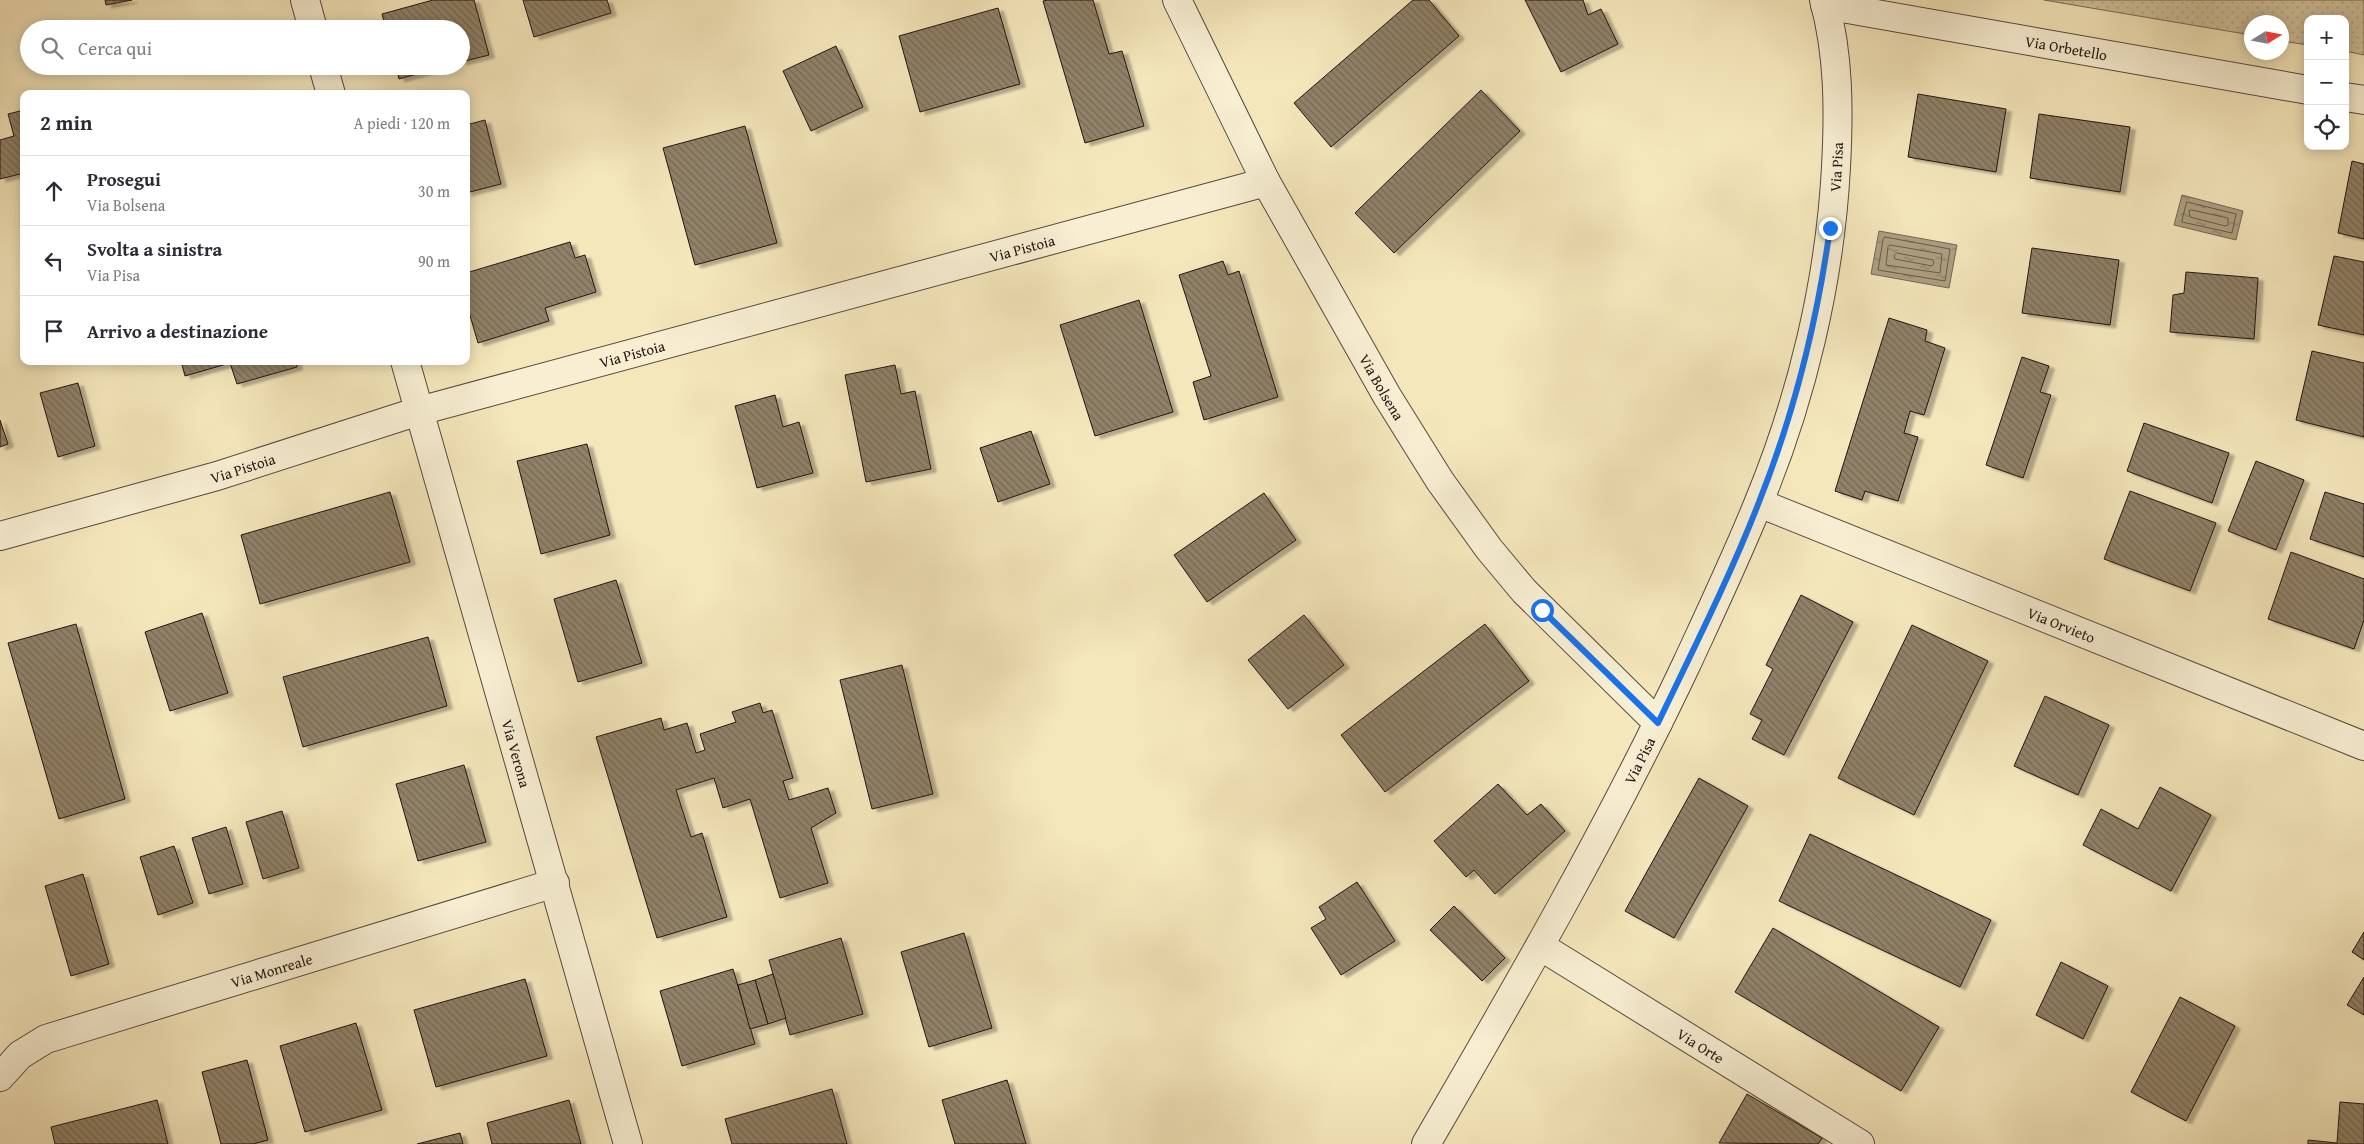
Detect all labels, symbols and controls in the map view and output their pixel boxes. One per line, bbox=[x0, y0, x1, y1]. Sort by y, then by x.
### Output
north arrow bbox=[2244, 15, 2289, 60]
map controls bbox=[2304, 15, 2349, 150]
button: + bbox=[2304, 15, 2349, 60]
search box bbox=[20, 20, 470, 75]
street label: Via Orbetello bbox=[2024, 30, 2109, 65]
icon: search bbox=[38, 34, 66, 62]
text: Cerca qui bbox=[78, 34, 152, 62]
button: − bbox=[2304, 60, 2349, 105]
button: locate bbox=[2304, 105, 2349, 150]
text: 2 min bbox=[40, 107, 92, 138]
text: A piedi · 120 m bbox=[354, 111, 450, 135]
street label: Via Pisa bbox=[1824, 142, 1848, 193]
text: Prosegui bbox=[87, 165, 161, 193]
icon: ahead bbox=[40, 177, 68, 205]
text: 30 m bbox=[418, 179, 450, 203]
text: Via Bolsena bbox=[87, 193, 165, 217]
route end bbox=[1819, 217, 1842, 240]
street label: Via Pistoia bbox=[987, 229, 1057, 267]
text: Svolta a sinistra bbox=[87, 235, 222, 263]
icon: left bbox=[40, 247, 68, 275]
text: 90 m bbox=[418, 249, 450, 273]
text: Via Pisa bbox=[87, 263, 140, 287]
icon: arrive bbox=[40, 317, 68, 345]
text: Arrivo a destinazione bbox=[87, 317, 268, 345]
street label: Via Pistoia bbox=[597, 335, 667, 372]
street label: Via Bolsena bbox=[1355, 350, 1410, 424]
street label: Via Pistoia bbox=[208, 448, 278, 488]
route start bbox=[1531, 599, 1554, 622]
street label: Via Orvieto bbox=[2024, 601, 2099, 648]
street label: Via Verona bbox=[497, 717, 536, 790]
street label: Via Pisa bbox=[1619, 733, 1660, 787]
street label: Via Monreale bbox=[228, 948, 315, 992]
street label: Via Orte bbox=[1673, 1023, 1728, 1068]

